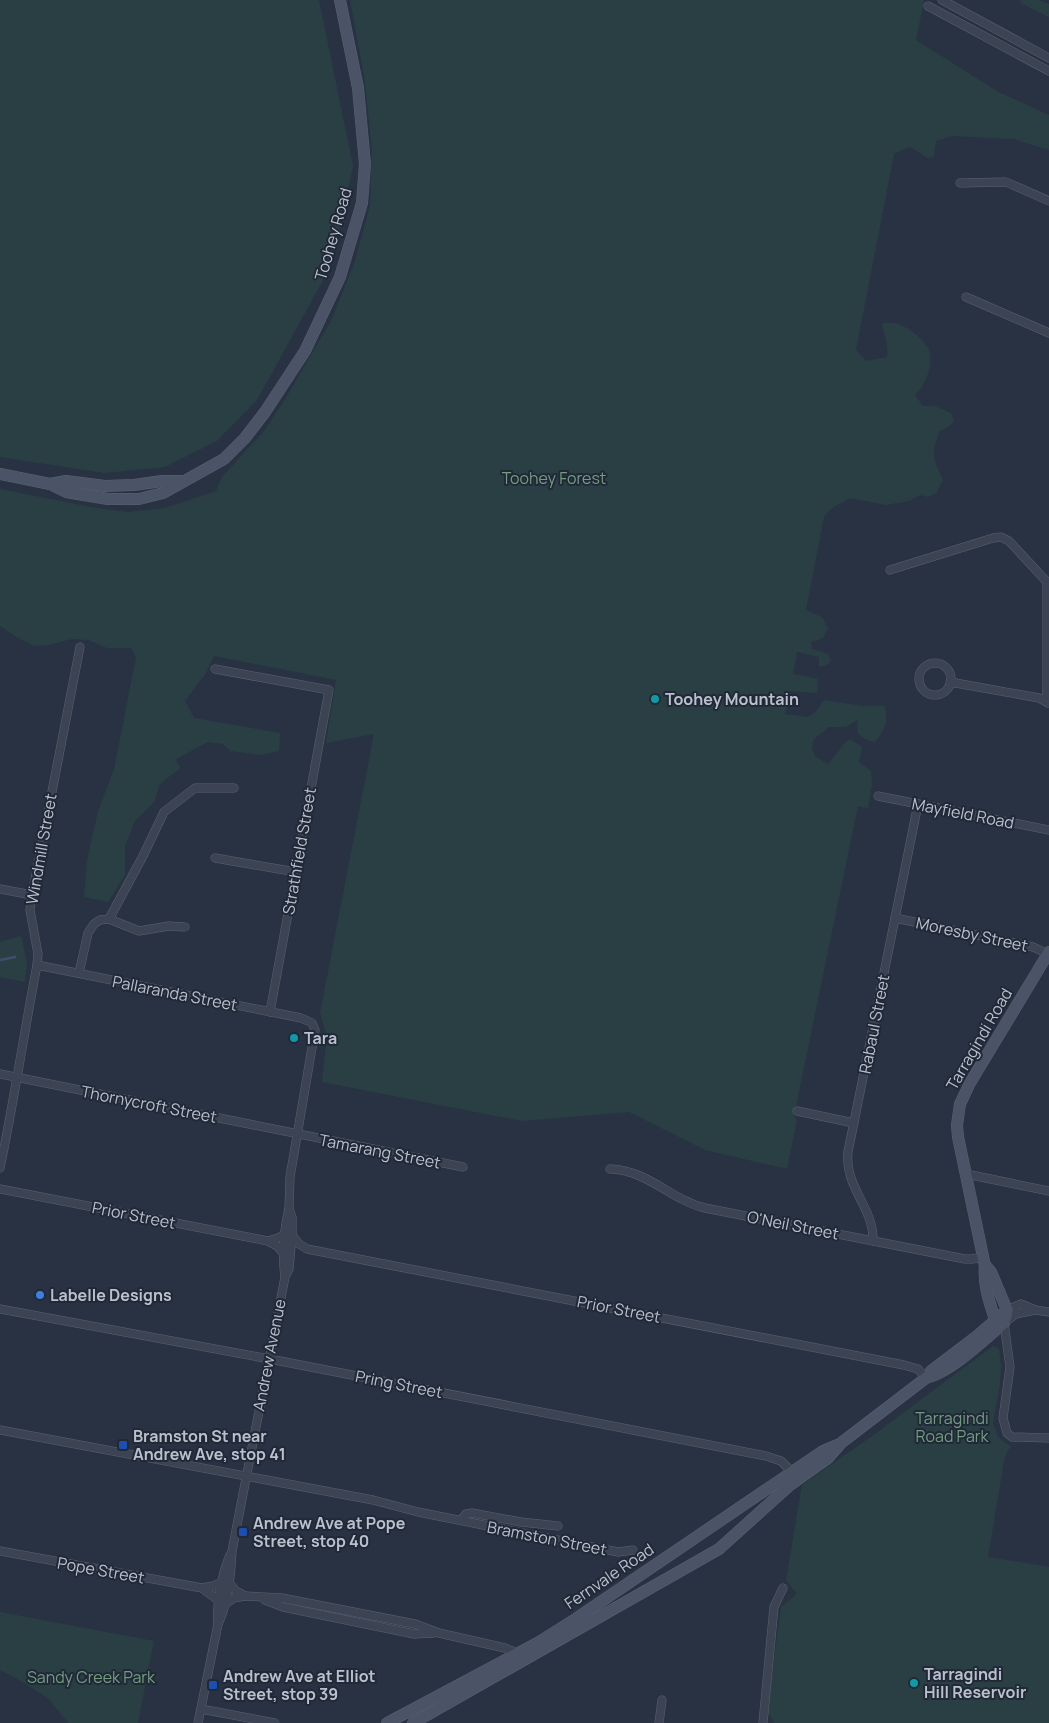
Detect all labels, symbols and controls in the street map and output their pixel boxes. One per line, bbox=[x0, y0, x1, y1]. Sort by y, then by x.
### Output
street label: Toohey Road bbox=[309, 185, 357, 283]
park label: Toohey Forest bbox=[502, 467, 606, 489]
place label: Toohey Mountain bbox=[665, 688, 799, 710]
marker: Toohey Mountain bbox=[649, 693, 661, 705]
street label: Strathfield Street bbox=[277, 786, 321, 916]
street label: Windmill Street bbox=[20, 792, 62, 906]
street label: Mayfield Road bbox=[910, 792, 1016, 834]
street label: Moresby Street bbox=[914, 911, 1030, 957]
street label: Pallaranda Street bbox=[111, 970, 239, 1016]
street label: Rabaul Street bbox=[854, 972, 894, 1076]
street label: Tarragindi Road bbox=[941, 984, 1017, 1094]
place label: Tara bbox=[304, 1027, 337, 1049]
marker: Tara bbox=[288, 1032, 300, 1044]
street label: Thornycroft Street bbox=[79, 1080, 219, 1128]
street label: Tamarang Street bbox=[317, 1128, 443, 1174]
street label: Prior Street bbox=[90, 1196, 178, 1234]
street label: O'Neil Street bbox=[745, 1205, 841, 1245]
place label: Labelle Designs bbox=[50, 1284, 172, 1306]
marker: Labelle Designs bbox=[34, 1289, 46, 1301]
street label: Prior Street bbox=[575, 1290, 663, 1328]
street label: Andrew Avenue bbox=[247, 1297, 291, 1413]
street label: Pring Street bbox=[354, 1365, 444, 1403]
park label: Tarragindi Road Park bbox=[915, 1407, 990, 1447]
place label: Bramston St near Andrew Ave, stop 41 bbox=[133, 1425, 286, 1465]
marker: Bramston St near Andrew Ave, stop 41 bbox=[117, 1439, 129, 1451]
place label: Andrew Ave at Pope Street, stop 40 bbox=[253, 1512, 406, 1552]
street label: Bramston Street bbox=[485, 1516, 609, 1560]
marker: Andrew Ave at Pope Street, stop 40 bbox=[237, 1526, 249, 1538]
street label: Fernvale Road bbox=[560, 1538, 658, 1614]
street label: Pope Street bbox=[56, 1552, 146, 1588]
place label: Tarragindi Hill Reservoir bbox=[924, 1663, 1026, 1703]
place label: Andrew Ave at Elliot Street, stop 39 bbox=[223, 1665, 376, 1705]
park label: Sandy Creek Park bbox=[27, 1666, 156, 1688]
marker: Tarragindi Hill Reservoir bbox=[908, 1677, 920, 1689]
marker: Andrew Ave at Elliot Street, stop 39 bbox=[207, 1679, 219, 1691]

